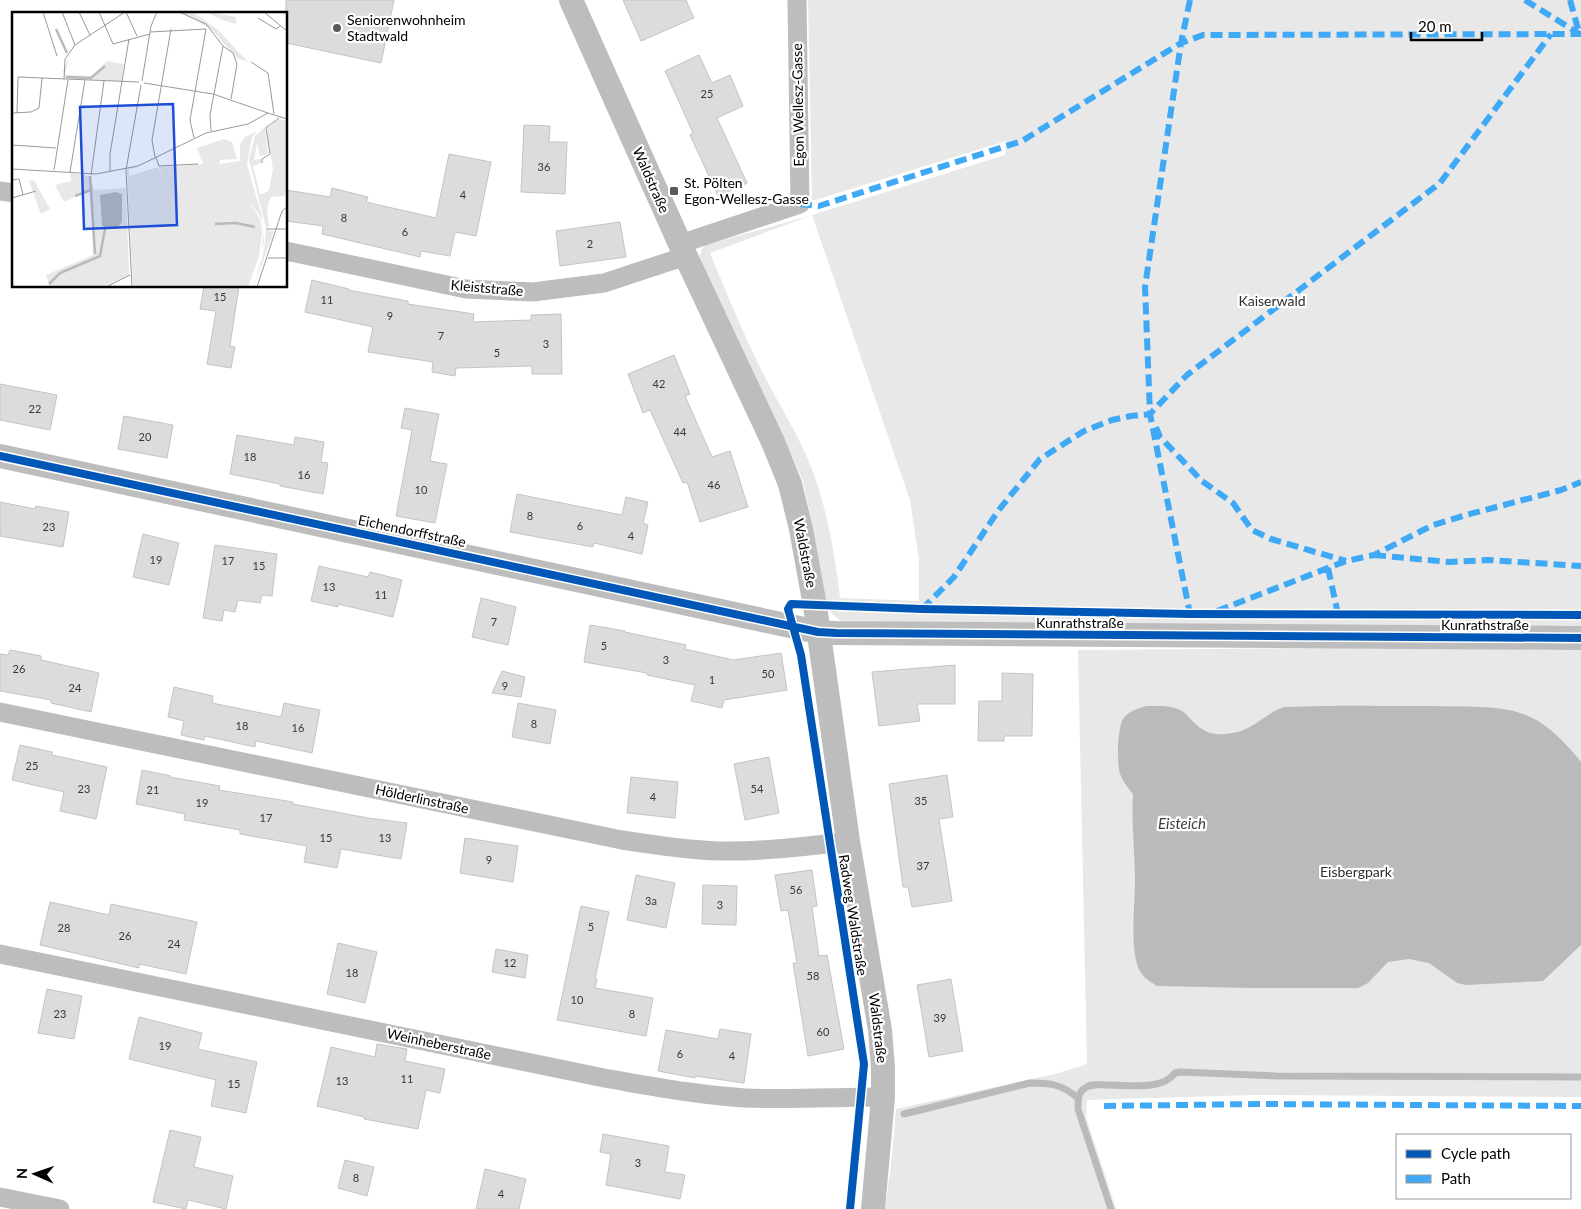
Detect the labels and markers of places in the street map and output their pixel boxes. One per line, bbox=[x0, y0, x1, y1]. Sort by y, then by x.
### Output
place label: Seniorenwohnheim Stadtwald bbox=[347, 11, 466, 44]
marker: Seniorenwohnheim Stadtwald bbox=[331, 22, 343, 34]
place label: St. Pölten Egon-Wellesz-Gasse bbox=[684, 174, 809, 207]
marker: St. Pölten Egon-Wellesz-Gasse bbox=[668, 185, 680, 197]

